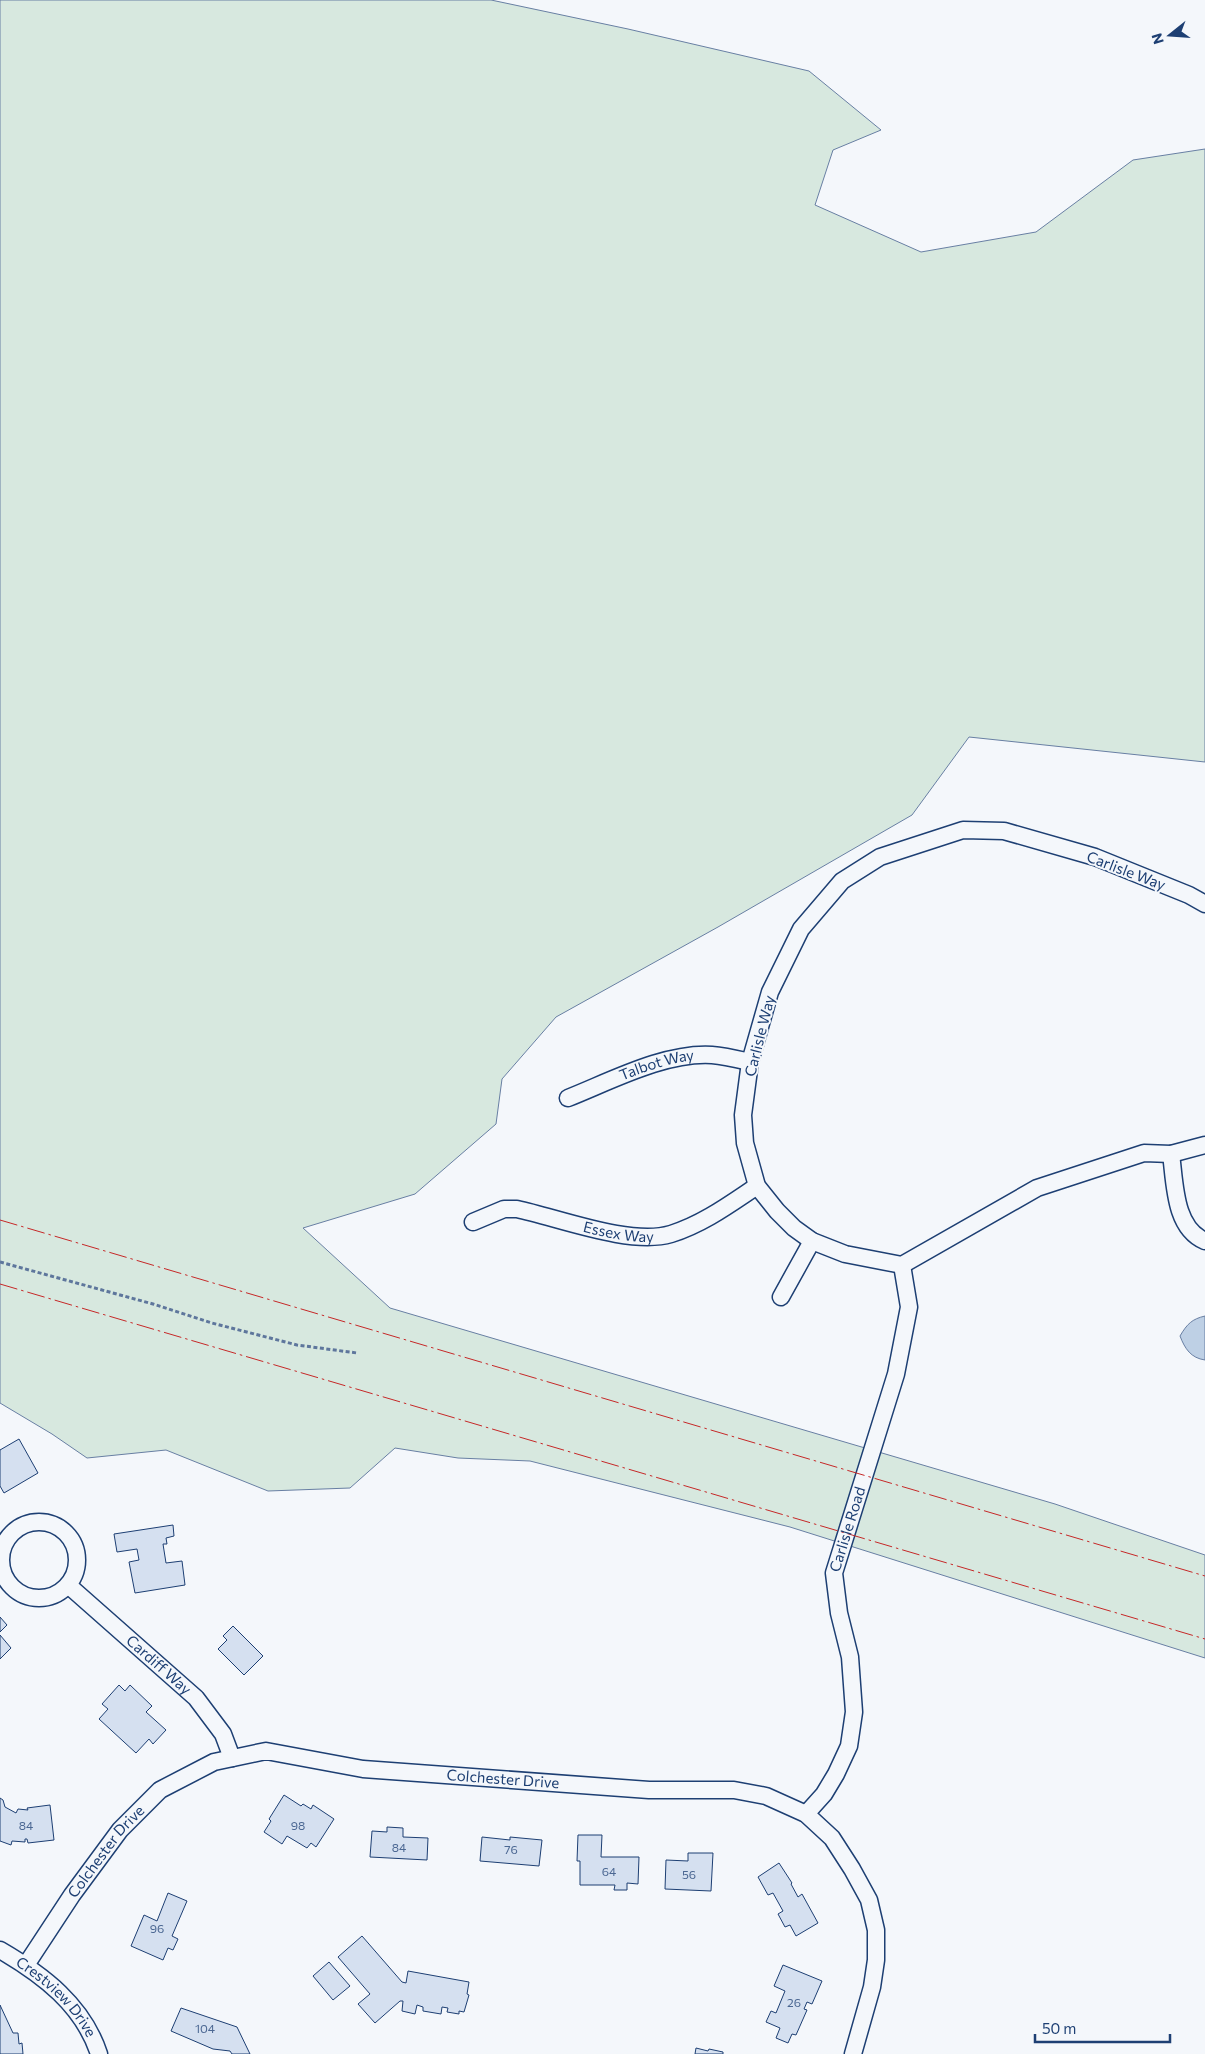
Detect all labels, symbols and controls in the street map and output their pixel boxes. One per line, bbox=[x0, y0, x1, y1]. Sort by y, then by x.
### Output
north arrow bbox=[1145, 10, 1195, 60]
text: N bbox=[1147, 31, 1167, 46]
street label: Carlisle Way bbox=[1084, 847, 1169, 893]
street label: Carlisle Way bbox=[740, 993, 778, 1078]
street label: Talbot Way bbox=[616, 1045, 695, 1084]
street label: Essex Way bbox=[581, 1217, 654, 1245]
street label: Carlisle Road bbox=[825, 1484, 868, 1574]
street label: Cardiff Way bbox=[123, 1631, 196, 1698]
street label: Colchester Drive bbox=[446, 1765, 560, 1791]
street label: Colchester Drive bbox=[63, 1801, 148, 1901]
house number: 84 bbox=[19, 1818, 33, 1832]
house number: 98 bbox=[291, 1818, 305, 1832]
house number: 84 bbox=[392, 1840, 406, 1854]
house number: 76 bbox=[504, 1842, 518, 1856]
house number: 64 bbox=[602, 1864, 616, 1878]
house number: 56 bbox=[682, 1867, 696, 1881]
house number: 96 bbox=[150, 1921, 164, 1935]
street label: Crestview Drive bbox=[13, 1952, 101, 2040]
house number: 26 bbox=[787, 1995, 801, 2009]
scale bar bbox=[1035, 2012, 1170, 2044]
text: 50 m bbox=[1042, 2019, 1076, 2037]
house number: 104 bbox=[195, 2021, 215, 2035]

